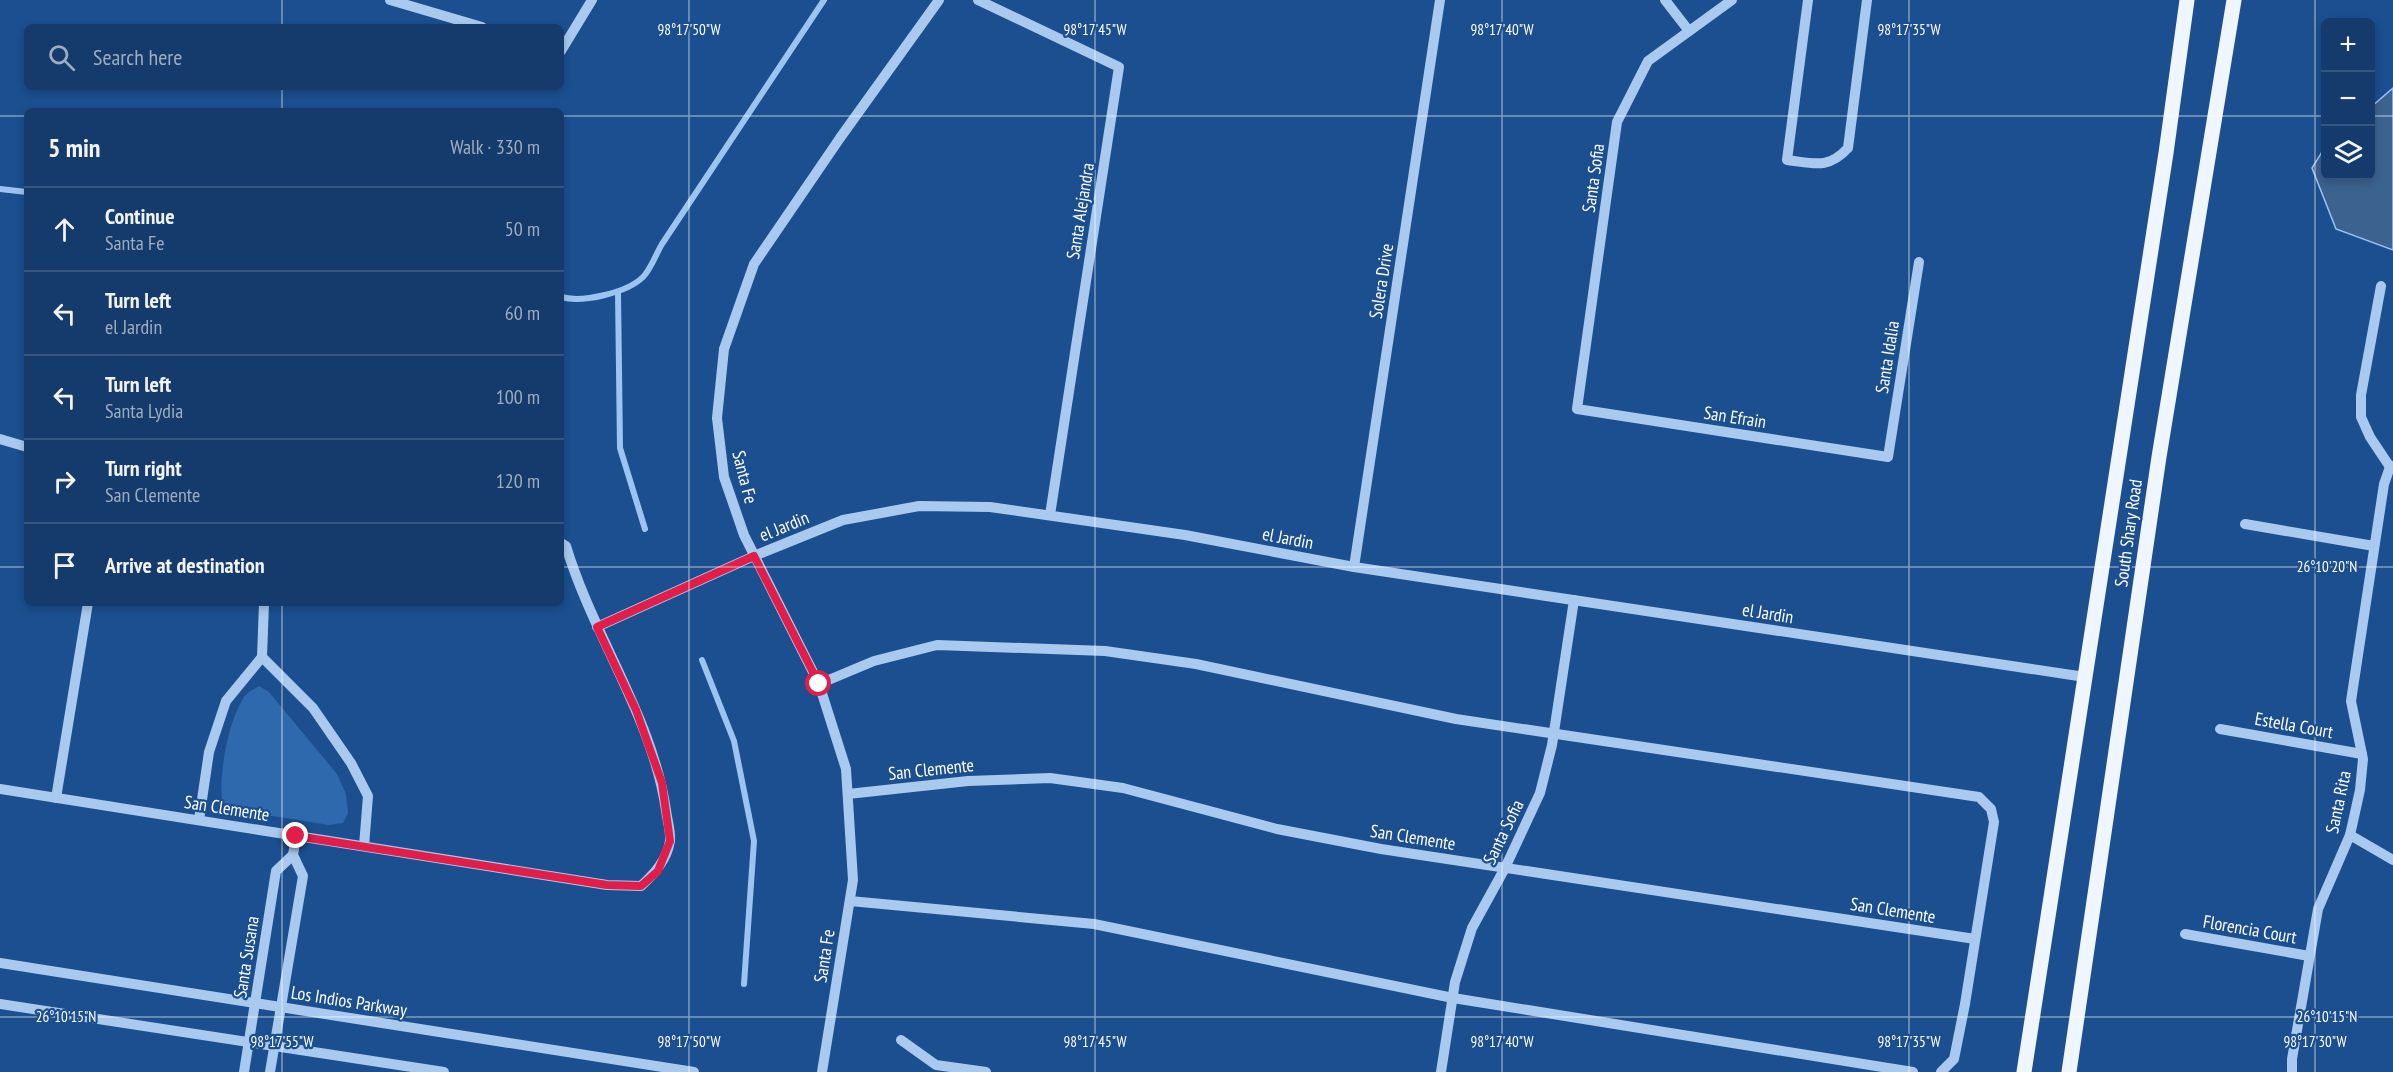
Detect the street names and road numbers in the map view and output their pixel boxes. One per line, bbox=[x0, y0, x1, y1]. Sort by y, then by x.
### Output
street label: Santa Sofia bbox=[1577, 142, 1609, 214]
street label: Santa Alejandra bbox=[1061, 161, 1099, 261]
street label: Solera Drive bbox=[1364, 242, 1398, 320]
street label: Santa Idalia bbox=[1870, 319, 1904, 395]
street label: San Efrain bbox=[1702, 401, 1768, 433]
street label: Santa Fe bbox=[727, 448, 763, 506]
street label: South Shary Road bbox=[2109, 478, 2147, 588]
street label: el Jardin bbox=[756, 506, 812, 546]
street label: el Jardin bbox=[1261, 522, 1315, 554]
street label: el Jardin bbox=[1741, 598, 1795, 628]
street label: Estella Court bbox=[2253, 707, 2335, 743]
street label: San Clemente bbox=[887, 753, 975, 785]
street label: Santa Rita bbox=[2320, 769, 2356, 835]
street label: San Clemente bbox=[183, 790, 271, 826]
street label: Santa Sofia bbox=[1477, 796, 1529, 868]
street label: San Clemente bbox=[1369, 819, 1457, 855]
street label: San Clemente bbox=[1849, 892, 1937, 928]
street label: Florencia Court bbox=[2201, 909, 2299, 949]
street label: Santa Susana bbox=[228, 914, 264, 1000]
street label: Santa Fe bbox=[808, 928, 840, 984]
street label: Los Indios Parkway bbox=[289, 980, 409, 1022]

